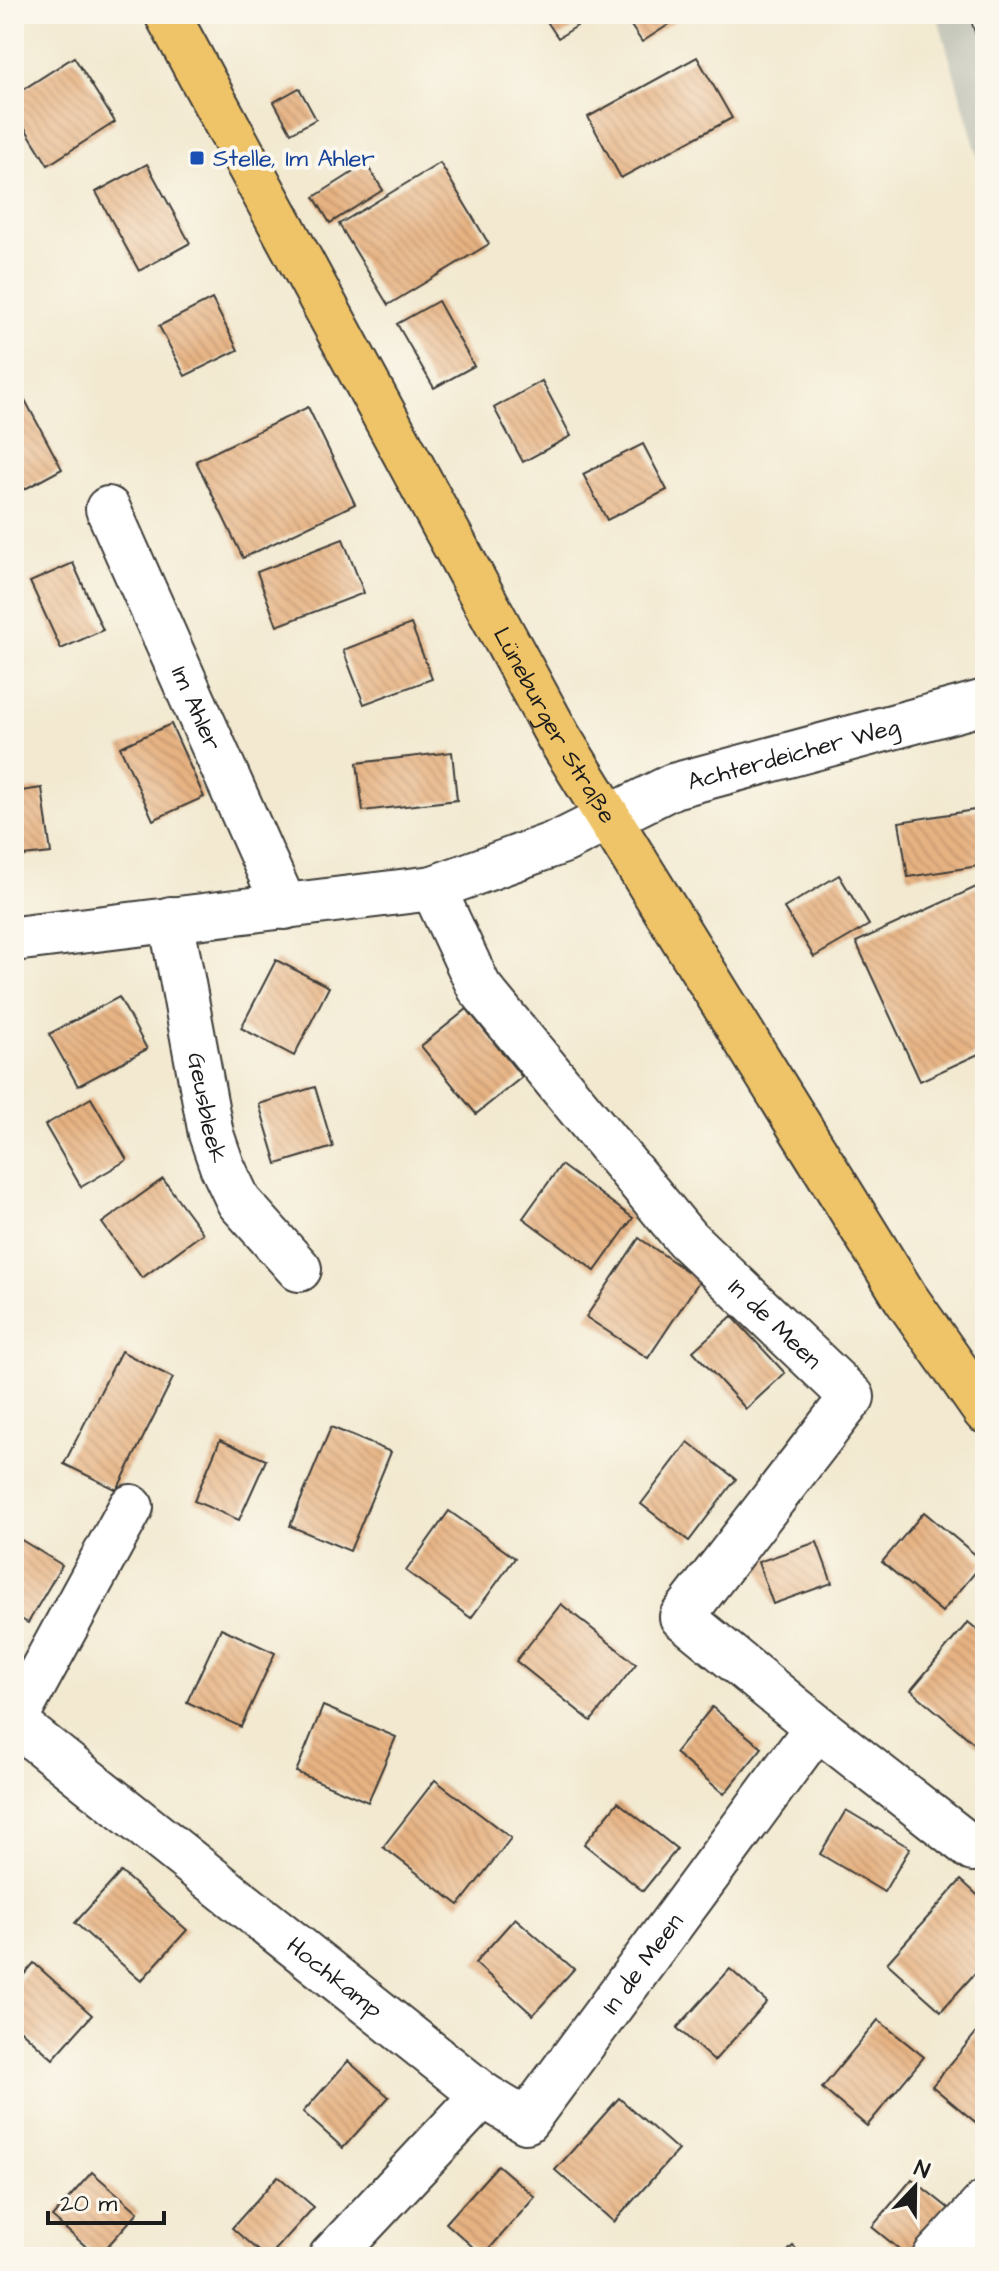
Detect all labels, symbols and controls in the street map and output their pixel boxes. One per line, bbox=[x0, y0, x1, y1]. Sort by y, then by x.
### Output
place label: Stelle, Im Ahler bbox=[213, 142, 375, 176]
marker: Stelle, Im Ahler bbox=[188, 149, 206, 167]
street label: Lüneburger Straße bbox=[484, 621, 624, 830]
street label: Im Ahler bbox=[162, 661, 229, 756]
street label: Achterdeicher Weg bbox=[684, 710, 904, 799]
street label: Geusbleek bbox=[178, 1050, 236, 1168]
street label: In de Meen bbox=[720, 1271, 829, 1377]
street label: In de Meen bbox=[594, 1907, 692, 2022]
street label: Hochkamp bbox=[279, 1929, 390, 2027]
north arrow bbox=[875, 2147, 955, 2227]
text: N bbox=[910, 2153, 934, 2187]
scale bar bbox=[48, 2175, 164, 2225]
text: 20 m bbox=[60, 2187, 117, 2221]

